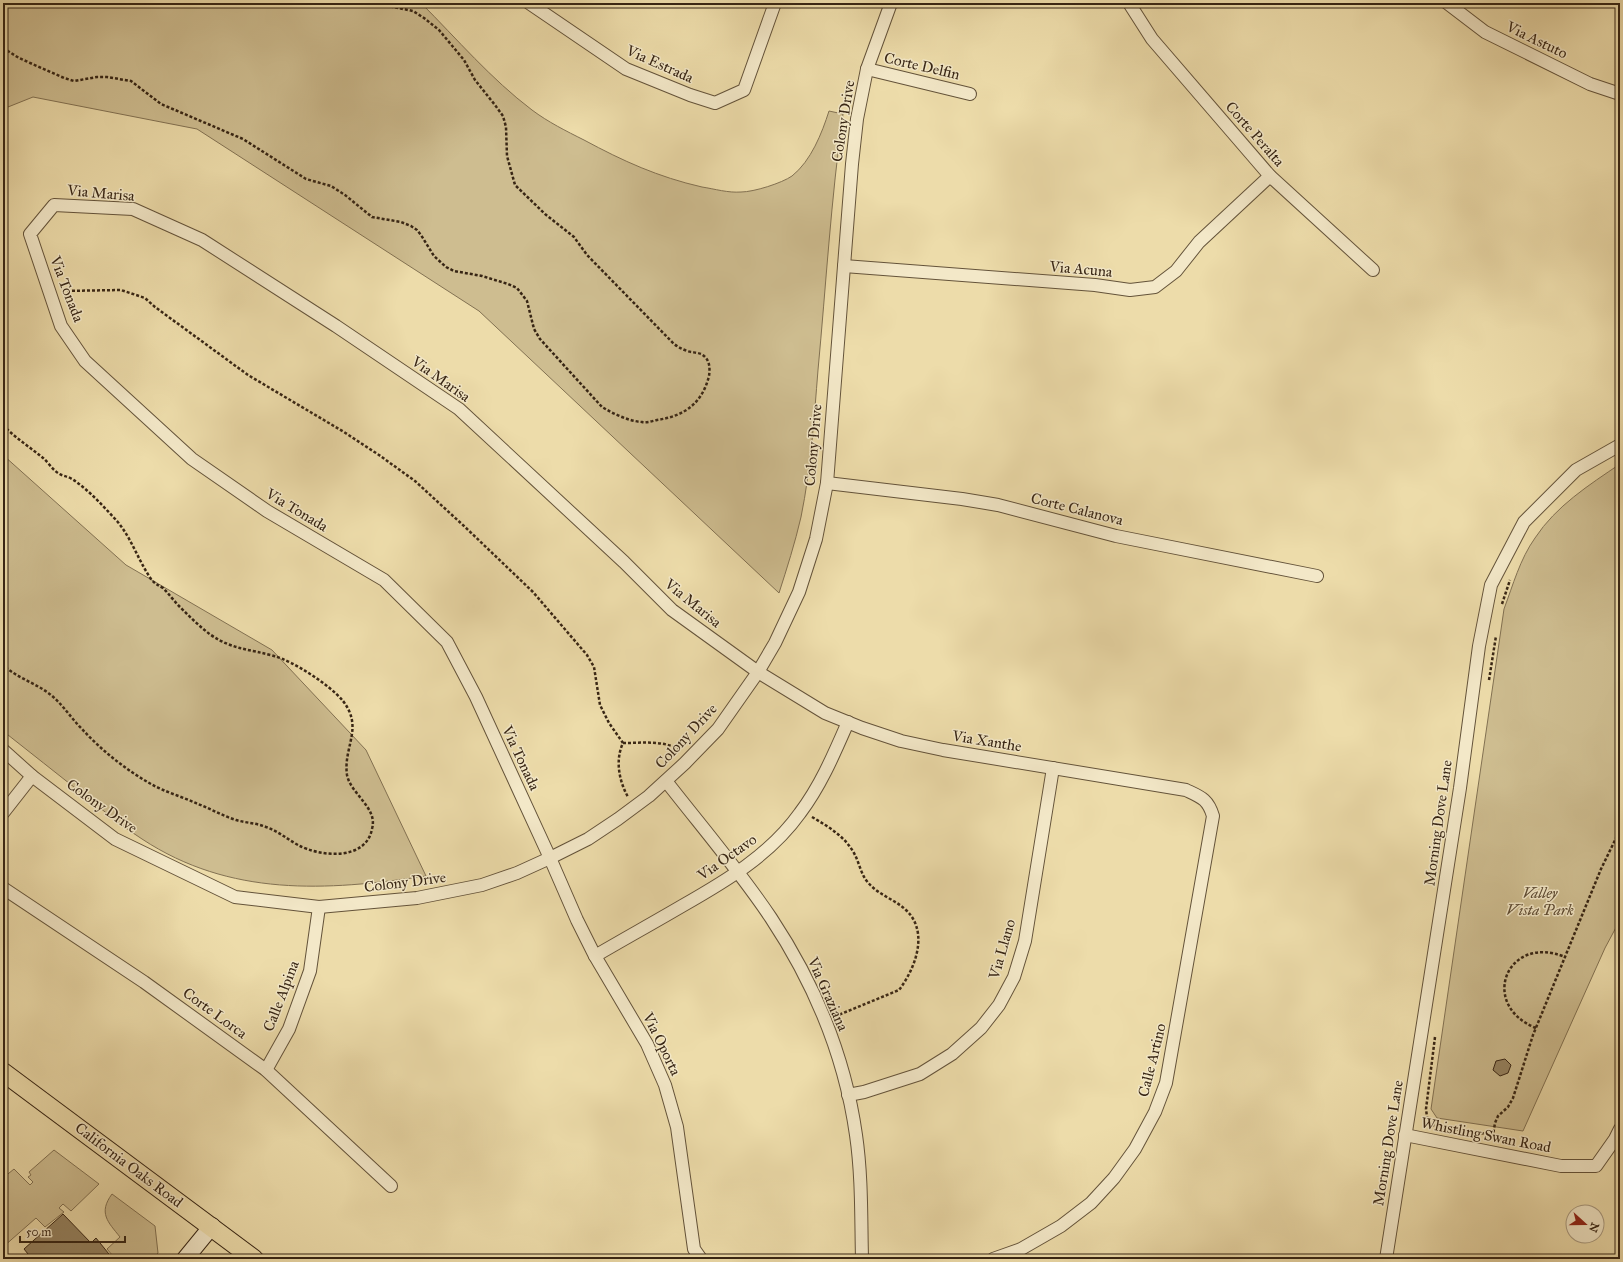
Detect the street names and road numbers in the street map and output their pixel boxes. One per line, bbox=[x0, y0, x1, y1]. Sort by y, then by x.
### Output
street label: Via Astuto bbox=[1503, 17, 1571, 63]
street label: Via Estrada bbox=[623, 41, 697, 87]
street label: Corte Delfin bbox=[882, 49, 962, 83]
street label: Colony Drive bbox=[828, 79, 858, 163]
street label: Corte Peralta bbox=[1222, 98, 1289, 171]
street label: Via Marisa bbox=[66, 181, 136, 205]
street label: Via Tonada bbox=[46, 253, 88, 325]
street label: Via Acuna bbox=[1048, 257, 1114, 281]
street label: Via Marisa bbox=[407, 352, 474, 406]
street label: Colony Drive bbox=[800, 403, 826, 487]
street label: Via Tonada bbox=[262, 484, 332, 536]
street label: Corte Calanova bbox=[1029, 489, 1126, 529]
street label: Via Marisa bbox=[660, 574, 725, 632]
street label: Colony Drive bbox=[651, 700, 721, 772]
street label: Via Tonada bbox=[498, 722, 544, 794]
street label: Via Xanthe bbox=[950, 726, 1023, 755]
street label: Morning Dove Lane bbox=[1420, 759, 1456, 887]
street label: Colony Drive bbox=[63, 775, 141, 837]
street label: Via Octavo bbox=[693, 830, 760, 884]
street label: Colony Drive bbox=[363, 868, 447, 896]
street label: Via Llano bbox=[985, 917, 1019, 982]
street label: Via Graziana bbox=[803, 953, 853, 1034]
street label: Calle Alpina bbox=[259, 957, 303, 1034]
street label: Corte Lorca bbox=[179, 984, 251, 1043]
street label: Via Oporta bbox=[639, 1009, 685, 1079]
street label: Calle Artino bbox=[1134, 1021, 1170, 1099]
street label: Morning Dove Lane bbox=[1369, 1079, 1407, 1207]
street label: Whistling Swan Road bbox=[1419, 1114, 1553, 1157]
street label: California Oaks Road bbox=[72, 1119, 187, 1212]

